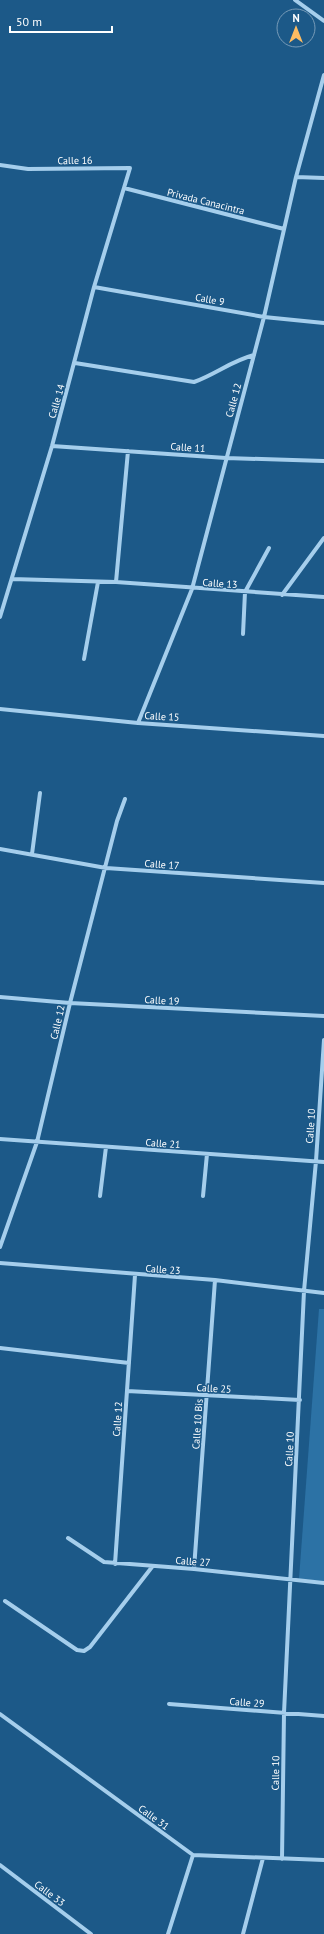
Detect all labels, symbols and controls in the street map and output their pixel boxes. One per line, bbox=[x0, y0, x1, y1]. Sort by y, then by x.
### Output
scale bar bbox=[10, 8, 112, 34]
north arrow bbox=[276, 8, 316, 48]
text: N bbox=[292, 11, 300, 25]
text: 50 m bbox=[16, 14, 42, 29]
street label: Calle 16 bbox=[57, 154, 93, 167]
street label: Privada Canacintra bbox=[166, 186, 246, 217]
street label: Calle 9 bbox=[194, 291, 226, 308]
street label: Calle 14 bbox=[45, 382, 68, 420]
street label: Calle 12 bbox=[223, 382, 244, 419]
street label: Calle 11 bbox=[170, 440, 206, 455]
street label: Calle 13 bbox=[202, 576, 238, 591]
street label: Calle 15 bbox=[144, 709, 180, 724]
street label: Calle 17 bbox=[144, 857, 180, 872]
street label: Calle 19 bbox=[144, 993, 180, 1008]
street label: Calle 12 bbox=[47, 1004, 68, 1041]
street label: Calle 10 bbox=[303, 1108, 318, 1144]
street label: Calle 21 bbox=[145, 1136, 181, 1151]
street label: Calle 23 bbox=[145, 1262, 181, 1277]
street label: Calle 25 bbox=[196, 1381, 232, 1396]
street label: Calle 10 Bis bbox=[189, 1398, 206, 1450]
street label: Calle 12 bbox=[110, 1401, 125, 1437]
street label: Calle 10 bbox=[282, 1431, 297, 1467]
street label: Calle 27 bbox=[175, 1554, 211, 1569]
street label: Calle 29 bbox=[229, 1695, 265, 1710]
street label: Calle 10 bbox=[269, 1755, 282, 1791]
street label: Calle 31 bbox=[136, 1802, 172, 1833]
street label: Calle 33 bbox=[32, 1878, 68, 1909]

